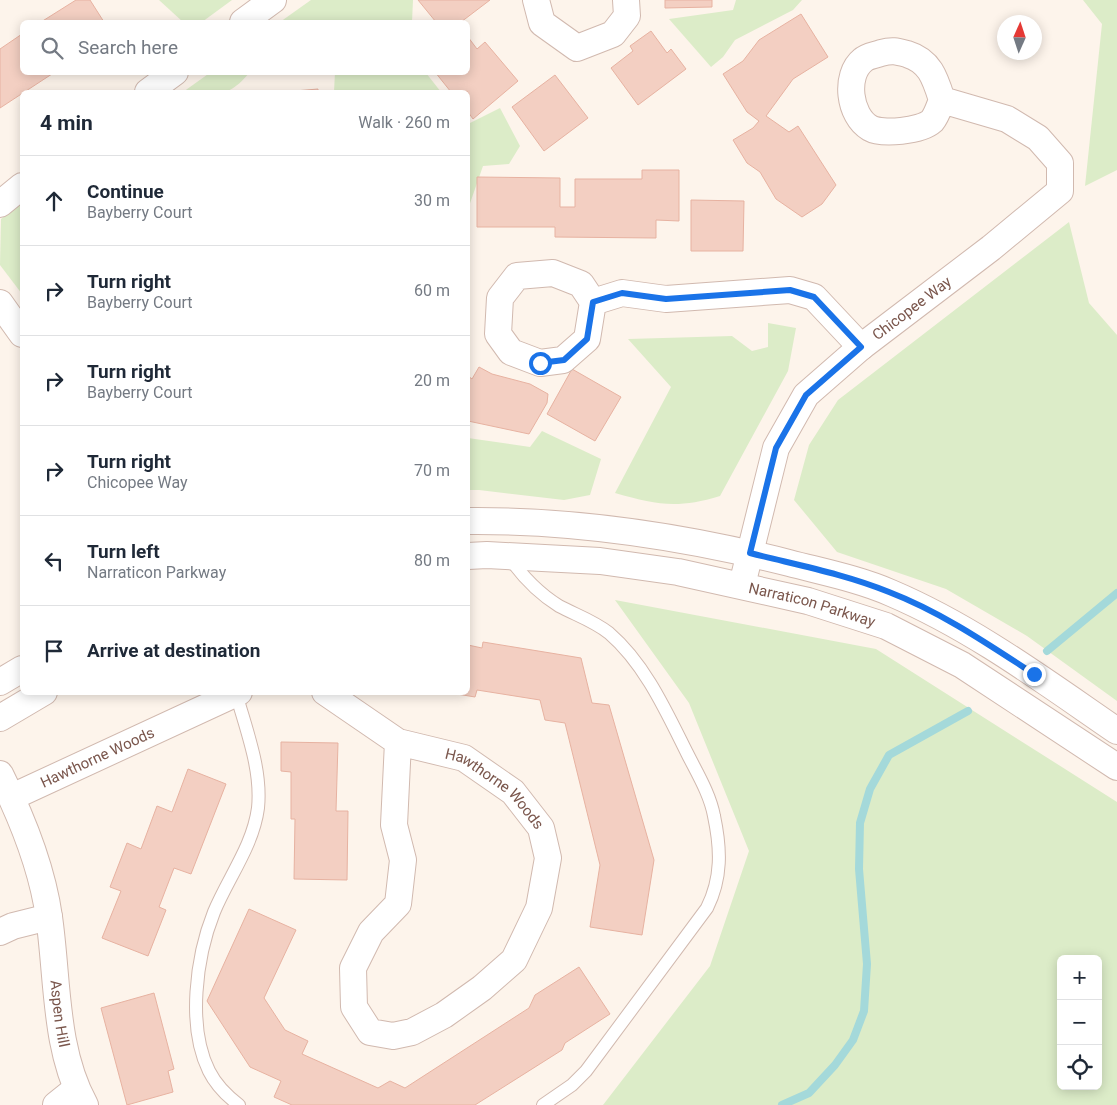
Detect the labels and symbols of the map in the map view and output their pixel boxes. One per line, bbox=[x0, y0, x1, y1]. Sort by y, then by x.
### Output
north arrow bbox=[997, 15, 1042, 60]
street label: Chicopee Way bbox=[869, 272, 955, 344]
route start bbox=[529, 352, 552, 375]
street label: Narraticon Parkway bbox=[747, 579, 878, 631]
route end bbox=[1023, 663, 1046, 686]
street label: Hawthorne Woods bbox=[38, 723, 157, 792]
street label: Hawthorne Woods bbox=[443, 745, 548, 833]
street label: Aspen Hill bbox=[46, 979, 73, 1049]

